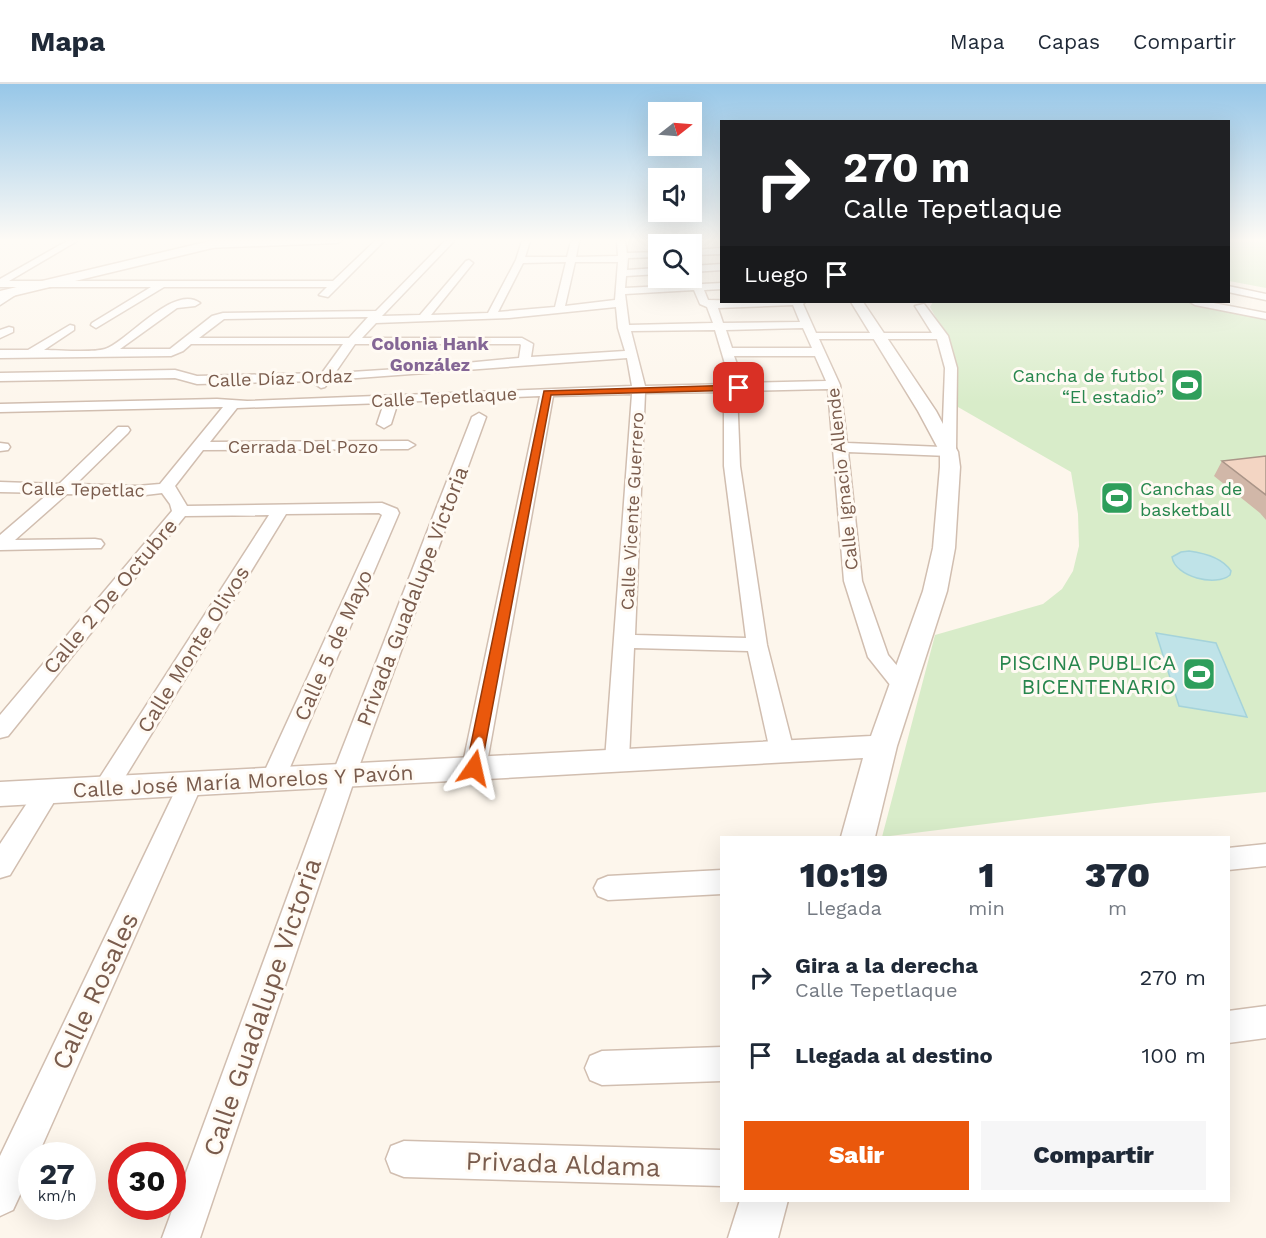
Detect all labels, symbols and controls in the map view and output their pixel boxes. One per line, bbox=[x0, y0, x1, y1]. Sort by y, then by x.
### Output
text: Mapa bbox=[30, 25, 105, 58]
text: Mapa bbox=[950, 29, 1005, 54]
text: Capas bbox=[1038, 29, 1100, 54]
text: Compartir bbox=[1133, 29, 1236, 54]
north arrow bbox=[648, 102, 702, 156]
map controls bbox=[648, 102, 702, 288]
text: 270 m bbox=[843, 143, 970, 192]
icon: right bbox=[744, 144, 822, 222]
button: sound bbox=[648, 168, 702, 222]
text: Calle Tepetlaque bbox=[843, 193, 1062, 225]
button: search bbox=[648, 234, 702, 288]
icon: arrive bbox=[820, 258, 853, 291]
text: Luego bbox=[744, 262, 808, 287]
district label: Colonia Hank González bbox=[371, 333, 490, 375]
pin bbox=[713, 362, 764, 413]
street label: Calle Díaz Ordaz bbox=[207, 365, 353, 391]
place label: Cancha de futbol “El estadio” bbox=[1012, 365, 1164, 407]
sports icon: Cancha de futbol “El estadio” bbox=[1169, 367, 1205, 403]
icon: arrive bbox=[722, 371, 755, 404]
street label: Calle Tepetlaque bbox=[370, 383, 518, 411]
street label: Calle Ignacio Allende bbox=[822, 387, 862, 571]
street label: Calle Vicente Guerrero bbox=[616, 411, 648, 611]
street label: Cerrada Del Pozo bbox=[228, 436, 378, 457]
street label: Privada Guadalupe Victoria bbox=[351, 463, 473, 729]
street label: Calle Tepetlac bbox=[21, 477, 145, 501]
place label: Canchas de basketball bbox=[1140, 478, 1242, 520]
sports icon: Canchas de basketball bbox=[1099, 480, 1135, 516]
street label: Calle 2 De Octubre bbox=[38, 513, 182, 679]
street label: Calle Monte Olivos bbox=[132, 561, 254, 737]
street label: Calle 5 de Mayo bbox=[288, 566, 378, 724]
place label: PISCINA PUBLICA BICENTENARIO bbox=[999, 650, 1176, 699]
sports icon: PISCINA PUBLICA BICENTENARIO bbox=[1181, 656, 1217, 692]
position arrow bbox=[442, 736, 506, 800]
street label: Calle José María Morelos Y Pavón bbox=[72, 760, 414, 802]
street label: Calle Guadalupe Victoria bbox=[197, 854, 327, 1160]
text: 10:19 bbox=[800, 854, 888, 896]
text: 1 bbox=[979, 854, 995, 896]
text: 370 bbox=[1085, 854, 1150, 896]
text: Llegada bbox=[806, 896, 882, 920]
text: min bbox=[968, 896, 1005, 920]
text: m bbox=[1108, 896, 1127, 920]
street label: Calle Rosales bbox=[46, 908, 144, 1074]
text: Gira a la derecha bbox=[795, 953, 978, 978]
icon: right bbox=[744, 961, 777, 994]
text: 270 m bbox=[1140, 965, 1206, 990]
text: Calle Tepetlaque bbox=[795, 978, 958, 1002]
icon: arrive bbox=[744, 1039, 777, 1072]
text: Llegada al destino bbox=[795, 1043, 993, 1068]
text: 100 m bbox=[1142, 1043, 1206, 1068]
button: Salir bbox=[744, 1121, 969, 1190]
button: Compartir bbox=[981, 1121, 1206, 1190]
speed limit sign: 30 bbox=[108, 1142, 186, 1220]
street label: Privada Aldama bbox=[465, 1146, 661, 1182]
text: 27 bbox=[39, 1156, 75, 1191]
text: km/h bbox=[38, 1187, 76, 1205]

